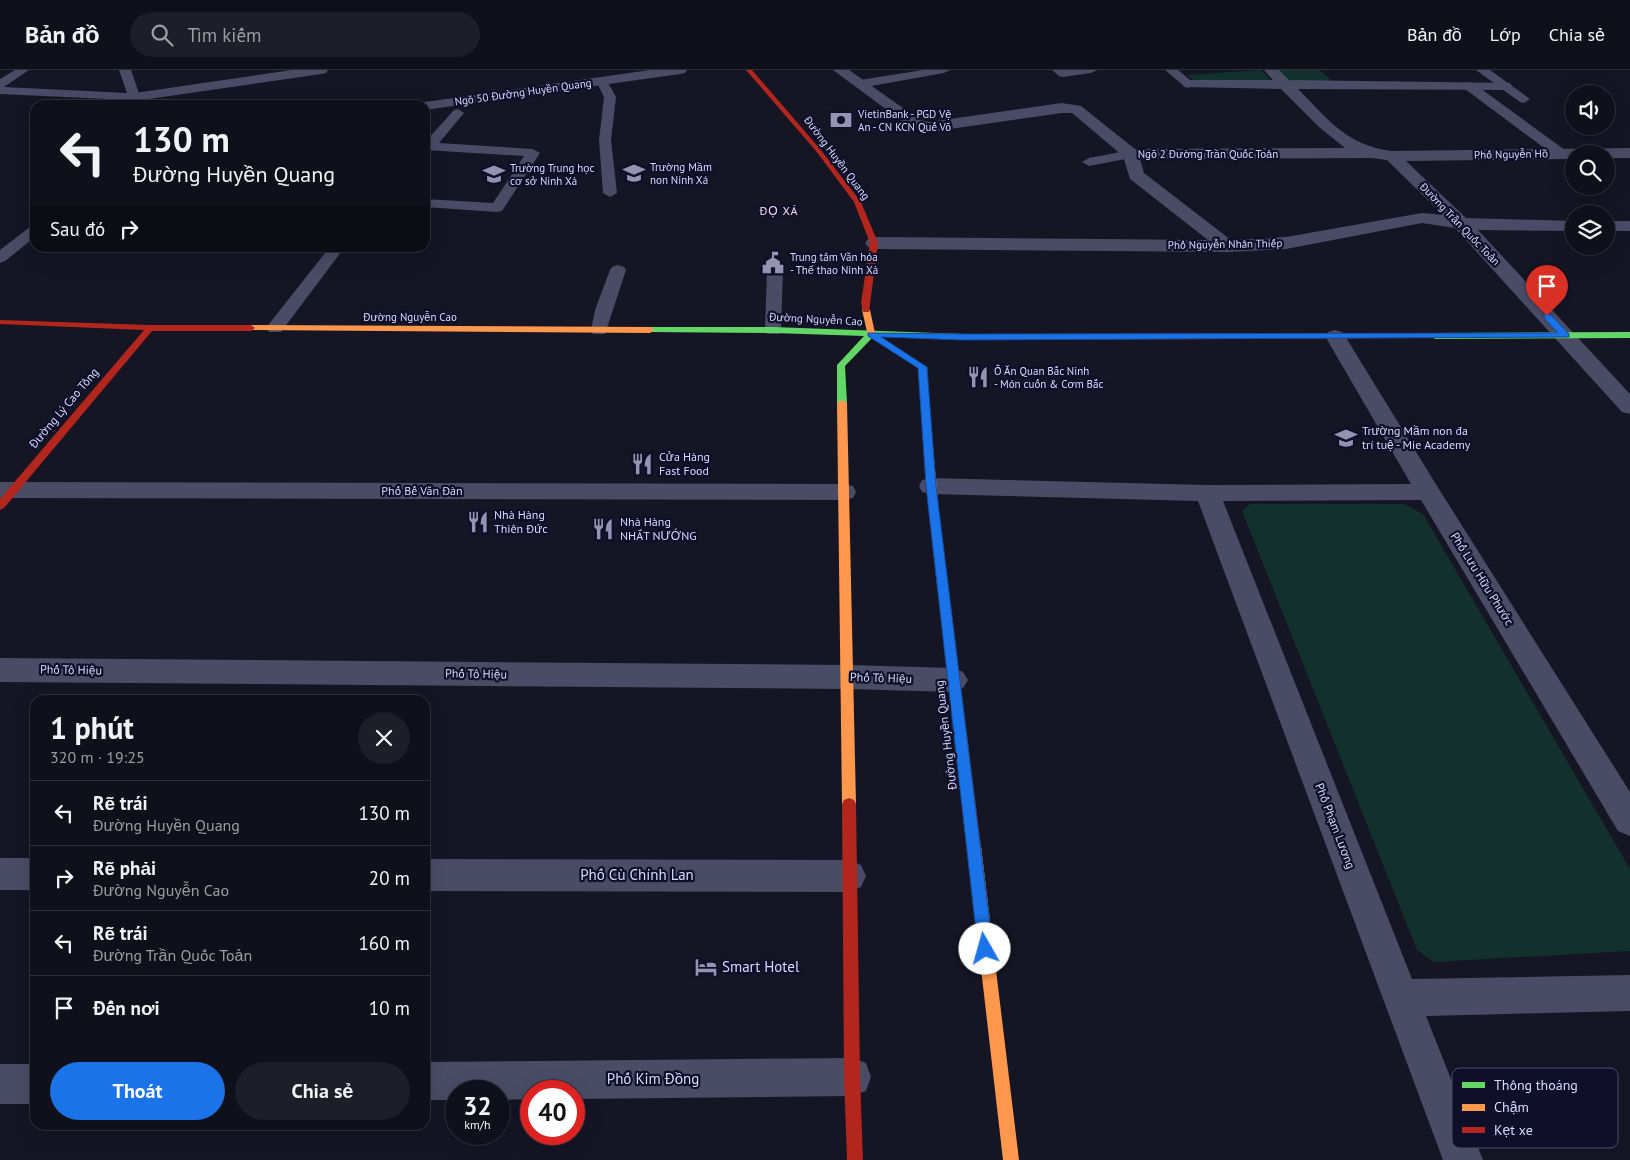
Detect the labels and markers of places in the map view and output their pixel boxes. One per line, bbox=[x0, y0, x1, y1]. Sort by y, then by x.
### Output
bank icon: VietinBank - PGD Vệ An - CN KCN Quế Võ bbox=[828, 107, 854, 133]
place label: VietinBank - PGD Vệ An - CN KCN Quế Võ bbox=[857, 107, 951, 134]
school or university icon: Trường Mầm non Ninh Xá bbox=[621, 160, 647, 186]
place label: Trường Mầm non Ninh Xá bbox=[650, 160, 712, 187]
school or university icon: Trường Trung học cơ sở Ninh Xá bbox=[481, 161, 507, 187]
place label: Trường Trung học cơ sở Ninh Xá bbox=[510, 161, 594, 188]
public building icon: Trung tâm Văn hóa - Thể thao Ninh Xá bbox=[760, 250, 786, 276]
place label: Trung tâm Văn hóa - Thể thao Ninh Xá bbox=[790, 250, 878, 277]
pin bbox=[1526, 265, 1568, 316]
restaurant icon: Ô Ăn Quan Bắc Ninh - Món cuốn & Cơm Bắc bbox=[965, 364, 991, 390]
place label: Ô Ăn Quan Bắc Ninh - Món cuốn & Cơm Bắc bbox=[994, 364, 1103, 391]
place label: Trường Mầm non đa trí tuệ - Mie Academy bbox=[1362, 423, 1471, 452]
school or university icon: Trường Mầm non đa trí tuệ - Mie Academy bbox=[1333, 425, 1359, 451]
place label: Cửa Hàng Fast Food bbox=[659, 449, 710, 478]
restaurant icon: Cửa Hàng Fast Food bbox=[629, 451, 655, 477]
place label: Nhà Hàng Thiên Đức bbox=[494, 507, 548, 536]
restaurant icon: Nhà Hàng Thiên Đức bbox=[465, 509, 491, 535]
place label: Nhà Hàng NHẤT NƯỚNG bbox=[620, 514, 697, 543]
restaurant icon: Nhà Hàng NHẤT NƯỚNG bbox=[590, 516, 616, 542]
hotel icon: Smart Hotel bbox=[693, 954, 719, 980]
place label: Smart Hotel bbox=[722, 957, 800, 976]

